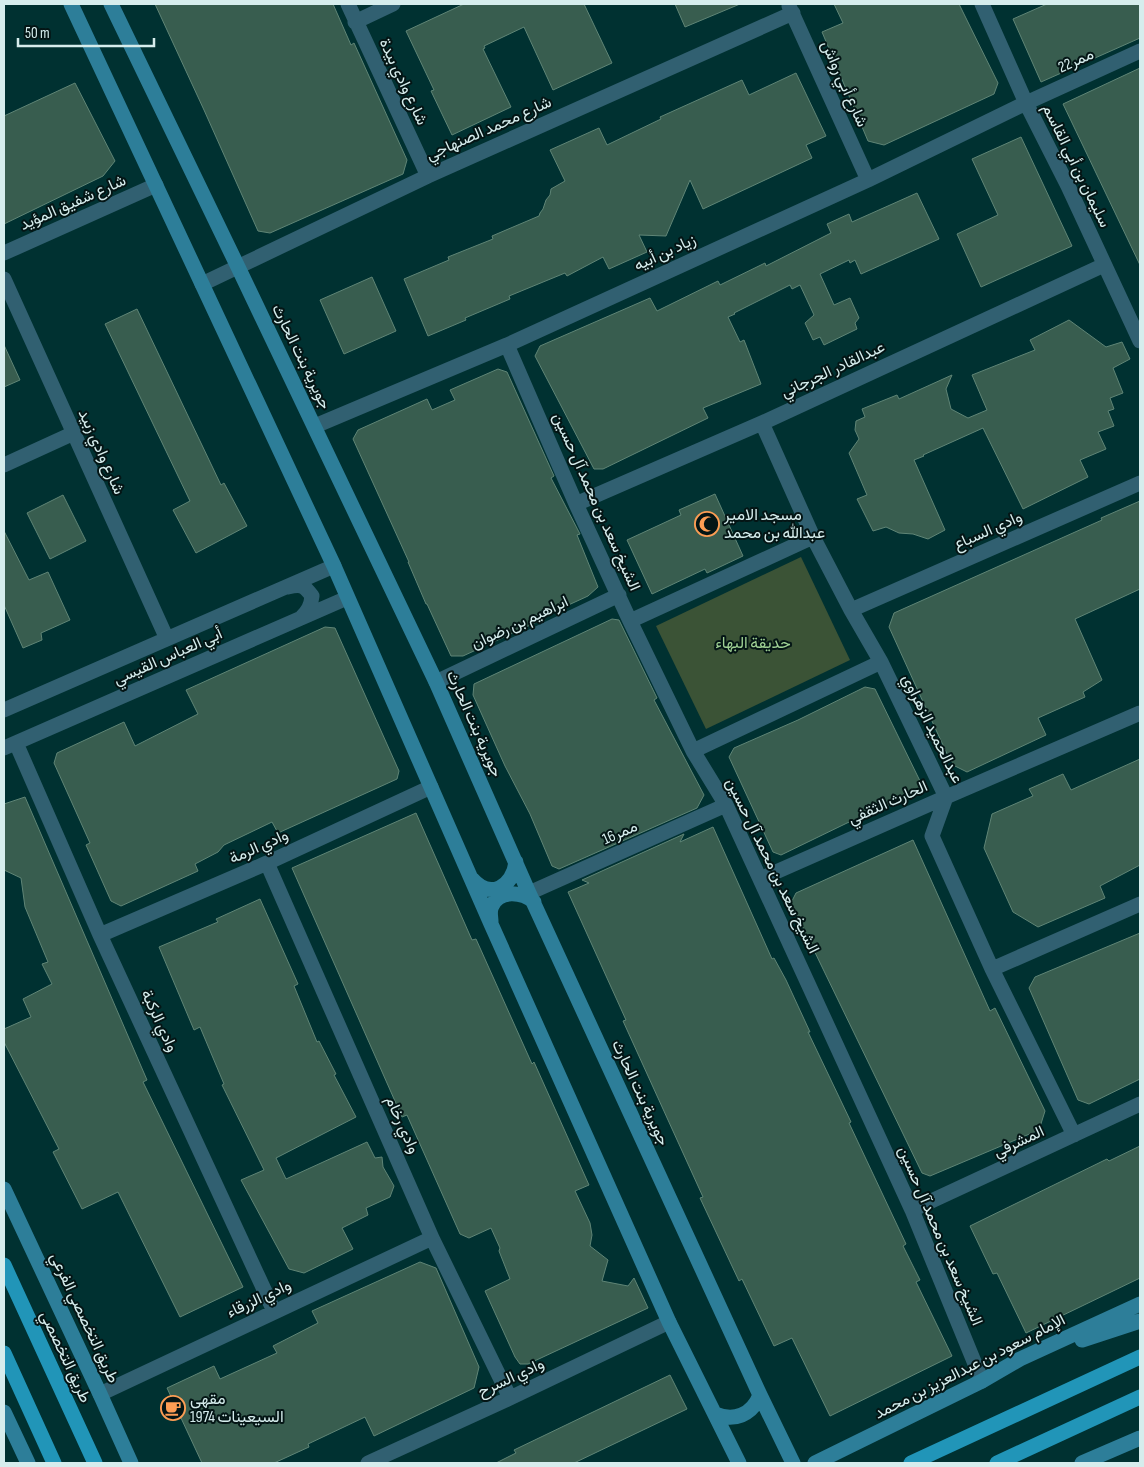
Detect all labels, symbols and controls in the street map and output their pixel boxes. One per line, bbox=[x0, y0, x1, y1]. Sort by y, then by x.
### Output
scale bar bbox=[18, 15, 154, 47]
text: 50 m bbox=[25, 24, 50, 43]
street label: شارع وادي بيدة bbox=[372, 36, 431, 130]
street label: شارع أبي رواش bbox=[814, 38, 871, 131]
street label: ممر22 bbox=[1055, 45, 1097, 77]
street label: شارع محمد الصنهاجي bbox=[423, 93, 556, 168]
street label: سليمان بن أبي القاسم bbox=[1035, 101, 1114, 232]
street label: شارع شفيق المؤيد bbox=[17, 171, 129, 236]
street label: زياد بن أبيه bbox=[631, 230, 699, 276]
street label: جويرية بنت الحارث bbox=[267, 301, 335, 413]
street label: عبدالقادر الجرجاني bbox=[778, 338, 889, 405]
street label: شارع وادي زبيد bbox=[71, 406, 128, 499]
street label: الشيخ سعد بن محمد آل حسين bbox=[547, 410, 644, 594]
place label: مسجد الامير عبدالله بن محمد bbox=[723, 506, 825, 543]
street label: وادي السباع bbox=[951, 507, 1026, 557]
mosque icon: مسجد الامير عبدالله بن محمد bbox=[694, 511, 720, 537]
street label: ابراهيم بن رضوان bbox=[468, 592, 572, 654]
street label: أبي العباس القيسي bbox=[110, 624, 227, 692]
park label: حديقة البهاء bbox=[715, 634, 791, 653]
street label: جويرية بنت الحارث bbox=[442, 668, 506, 780]
street label: عبدالحميد الزهراوي bbox=[895, 671, 967, 788]
street label: الشيخ سعد بن محمد آل حسين bbox=[720, 775, 823, 957]
street label: الحارث الثقفي bbox=[845, 777, 932, 832]
street label: ممر16 bbox=[599, 817, 641, 849]
street label: وادي الرمة bbox=[227, 826, 293, 871]
street label: وادي الركبة bbox=[134, 987, 182, 1056]
street label: جويرية بنت الحارث bbox=[607, 1037, 673, 1149]
street label: وادي رخام bbox=[378, 1093, 423, 1158]
street label: المشرفي bbox=[991, 1122, 1049, 1165]
street label: الشيخ سعد بن محمد آل حسين bbox=[893, 1143, 986, 1329]
street label: طريق التخصصي الفرعي bbox=[45, 1250, 123, 1386]
street label: وادي الزرقاء bbox=[224, 1276, 296, 1325]
street label: طريق التخصصي bbox=[35, 1308, 95, 1406]
street label: الإمام سعود بن عبدالعزيز بن محمد bbox=[871, 1310, 1069, 1424]
street label: وادي السرح bbox=[475, 1354, 548, 1404]
place label: مقهى السيعينات 1974 bbox=[190, 1390, 284, 1427]
cafe icon: مقهى السيعينات 1974 bbox=[160, 1395, 186, 1421]

